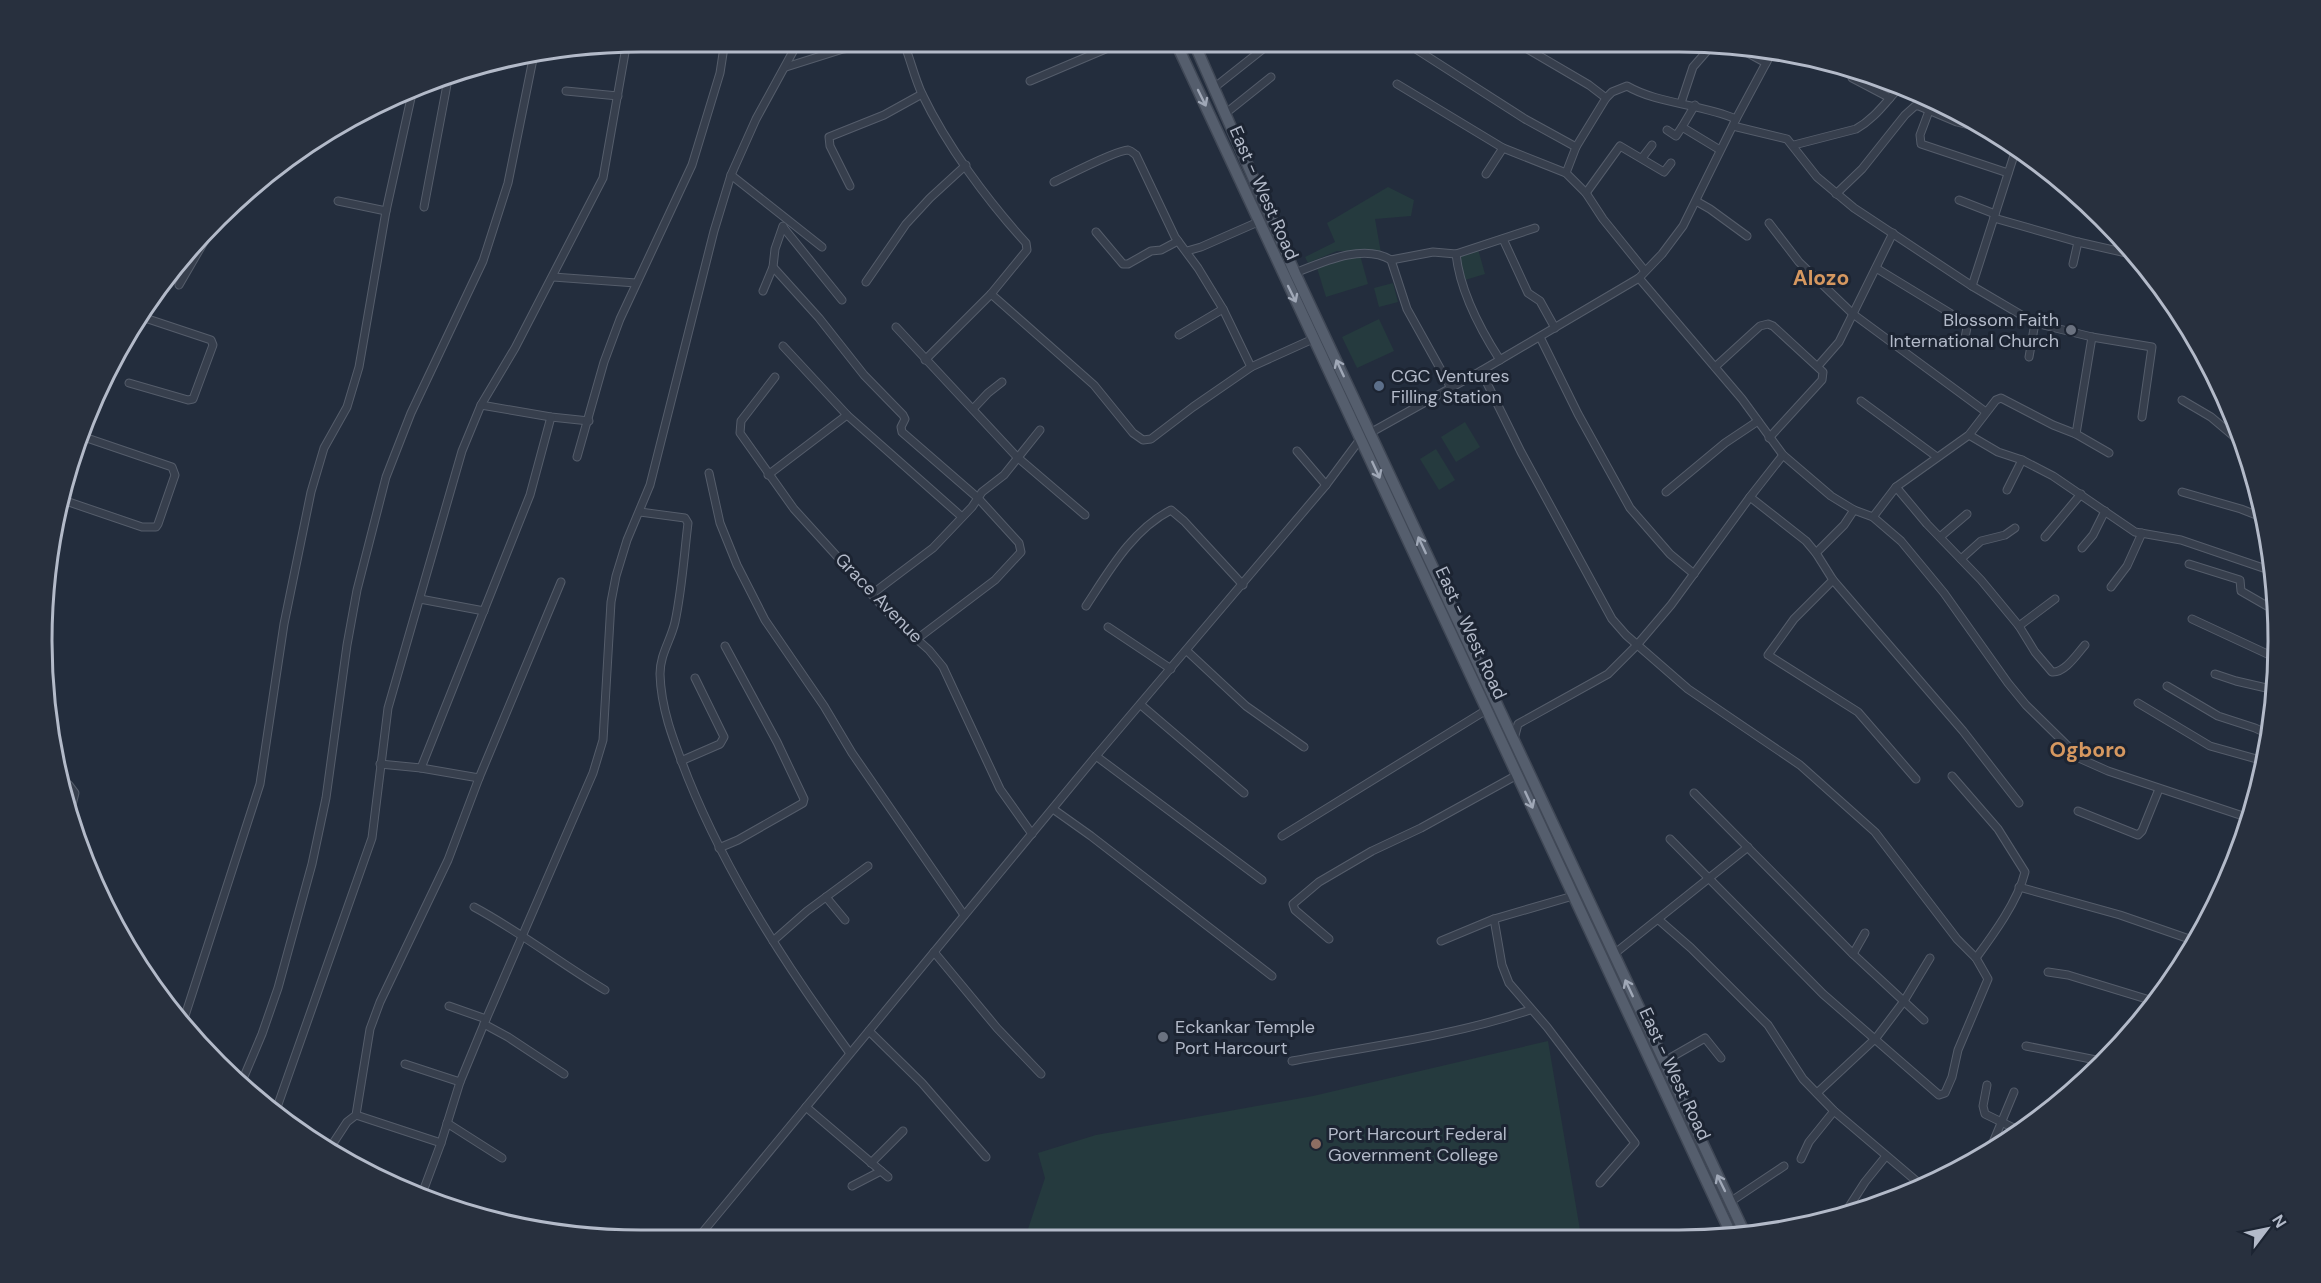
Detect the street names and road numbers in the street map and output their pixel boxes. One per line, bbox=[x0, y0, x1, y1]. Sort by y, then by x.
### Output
street label: East - West Road bbox=[1224, 122, 1304, 264]
street label: Grace Avenue bbox=[830, 548, 928, 648]
street label: East - West Road bbox=[1430, 563, 1512, 703]
street label: East - West Road bbox=[1634, 1004, 1716, 1144]

